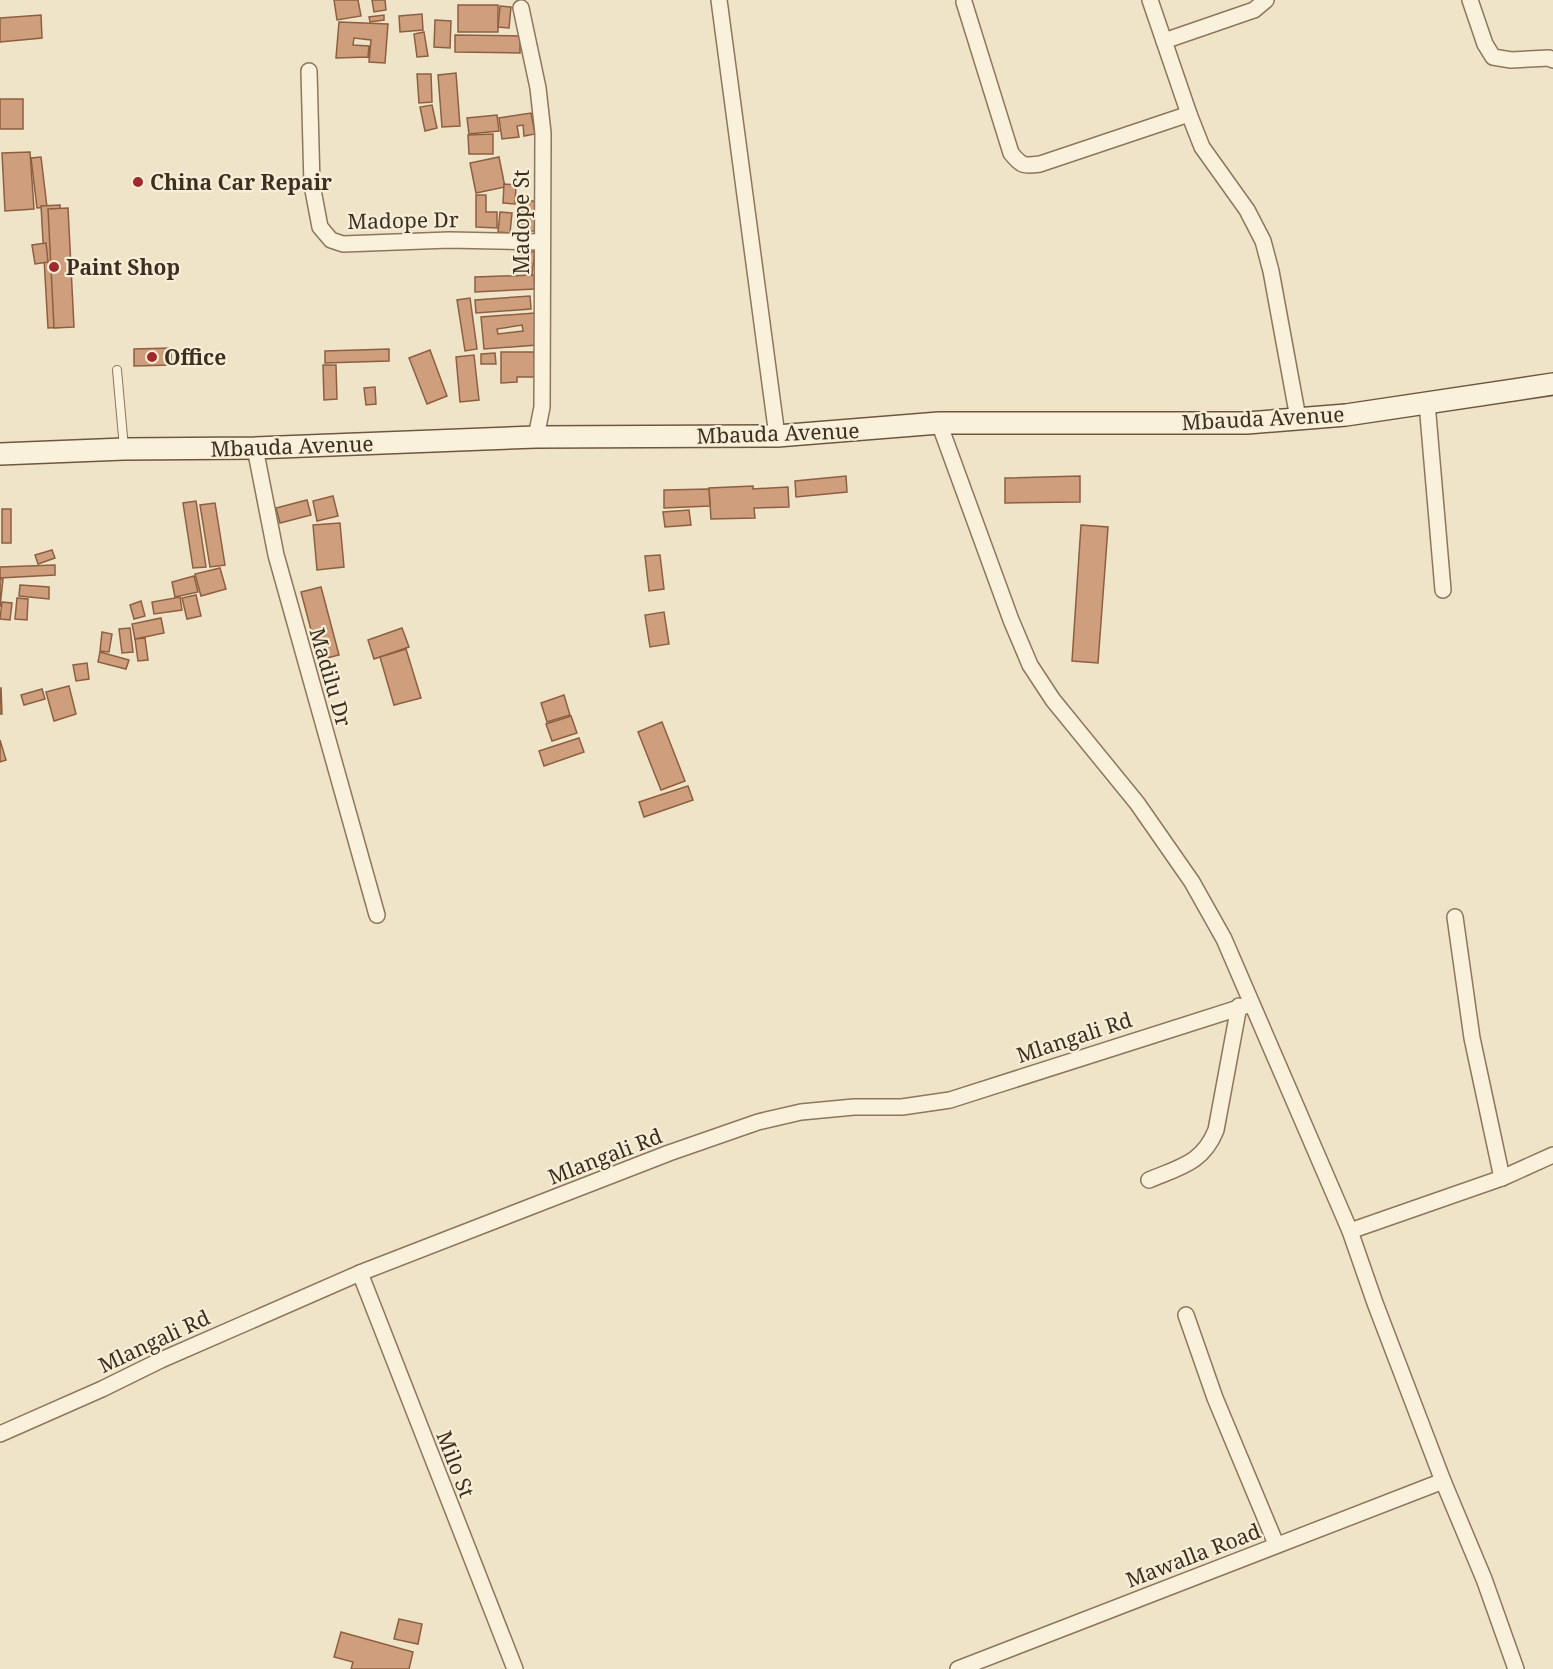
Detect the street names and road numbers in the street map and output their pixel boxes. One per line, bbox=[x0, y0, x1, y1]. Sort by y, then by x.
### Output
street label: Madope St bbox=[507, 170, 535, 274]
street label: Madope Dr bbox=[347, 205, 459, 235]
street label: Mbauda Avenue bbox=[1181, 400, 1345, 436]
street label: Mbauda Avenue bbox=[696, 416, 860, 450]
street label: Mbauda Avenue bbox=[210, 429, 374, 463]
street label: Madilu Dr bbox=[304, 624, 358, 730]
street label: Mlangali Rd bbox=[1013, 1005, 1136, 1069]
street label: Mlangali Rd bbox=[544, 1121, 666, 1191]
street label: Mlangali Rd bbox=[94, 1303, 214, 1379]
street label: Milo St bbox=[431, 1427, 481, 1501]
street label: Mawalla Road bbox=[1122, 1516, 1265, 1594]

